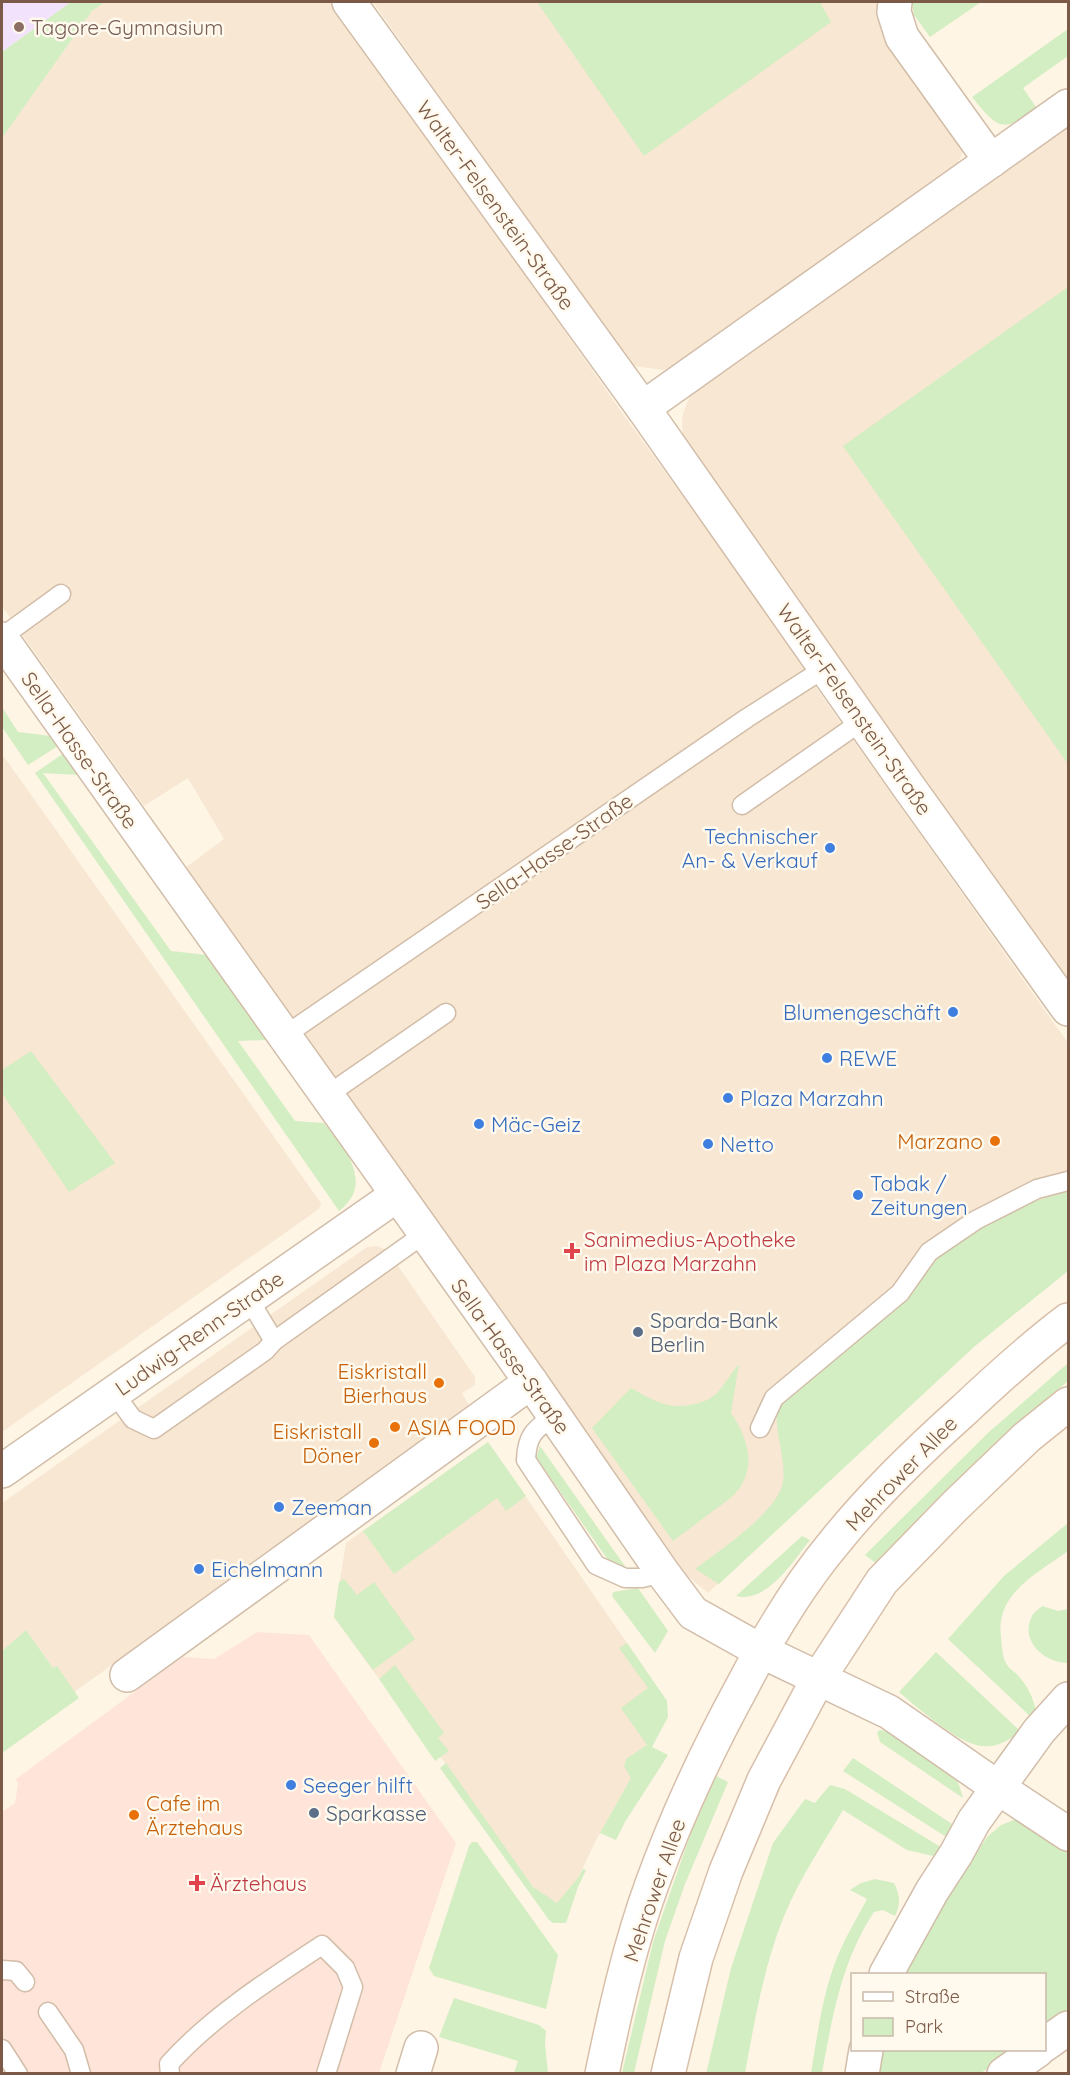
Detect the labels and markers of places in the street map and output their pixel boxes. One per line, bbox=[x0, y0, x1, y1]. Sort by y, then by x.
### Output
place label: Tagore-Gymnasium bbox=[31, 14, 223, 40]
marker: Tagore-Gymnasium bbox=[12, 20, 26, 34]
place label: Technischer An- & Verkauf bbox=[682, 823, 818, 873]
marker: Technischer An- & Verkauf bbox=[823, 841, 837, 855]
place label: Blumengeschäft bbox=[783, 999, 941, 1025]
marker: Blumengeschäft bbox=[946, 1005, 960, 1019]
place label: REWE bbox=[839, 1045, 897, 1071]
marker: REWE bbox=[820, 1051, 834, 1065]
place label: Plaza Marzahn bbox=[740, 1085, 884, 1111]
marker: Plaza Marzahn bbox=[721, 1091, 735, 1105]
place label: Mäc-Geiz bbox=[491, 1111, 581, 1137]
marker: Mäc-Geiz bbox=[472, 1117, 486, 1131]
place label: Marzano bbox=[897, 1128, 983, 1154]
place label: Netto bbox=[720, 1131, 774, 1157]
marker: Marzano bbox=[988, 1134, 1002, 1148]
marker: Netto bbox=[701, 1137, 715, 1151]
place label: Tabak / Zeitungen bbox=[870, 1170, 968, 1220]
marker: Tabak / Zeitungen bbox=[851, 1188, 865, 1202]
place label: Sanimedius-Apotheke im Plaza Marzahn bbox=[584, 1226, 796, 1276]
marker: Sanimedius-Apotheke im Plaza Marzahn bbox=[565, 1244, 579, 1258]
place label: Sparda-Bank Berlin bbox=[650, 1307, 778, 1357]
marker: Sparda-Bank Berlin bbox=[631, 1325, 645, 1339]
place label: Eiskristall Bierhaus bbox=[338, 1358, 427, 1408]
marker: Eiskristall Bierhaus bbox=[432, 1376, 446, 1390]
place label: ASIA FOOD bbox=[407, 1414, 516, 1440]
place label: Eiskristall Döner bbox=[273, 1418, 362, 1468]
marker: ASIA FOOD bbox=[388, 1420, 402, 1434]
marker: Eiskristall Döner bbox=[367, 1436, 381, 1450]
place label: Zeeman bbox=[291, 1494, 372, 1520]
marker: Zeeman bbox=[272, 1500, 286, 1514]
place label: Eichelmann bbox=[211, 1556, 323, 1582]
marker: Eichelmann bbox=[192, 1562, 206, 1576]
place label: Seeger hilft bbox=[303, 1772, 413, 1798]
marker: Seeger hilft bbox=[284, 1778, 298, 1792]
place label: Cafe im Ärztehaus bbox=[146, 1790, 243, 1840]
place label: Sparkasse bbox=[326, 1800, 427, 1826]
marker: Sparkasse bbox=[307, 1806, 321, 1820]
marker: Cafe im Ärztehaus bbox=[127, 1808, 141, 1822]
place label: Ärztehaus bbox=[210, 1870, 307, 1896]
marker: Ärztehaus bbox=[188, 1874, 206, 1892]

